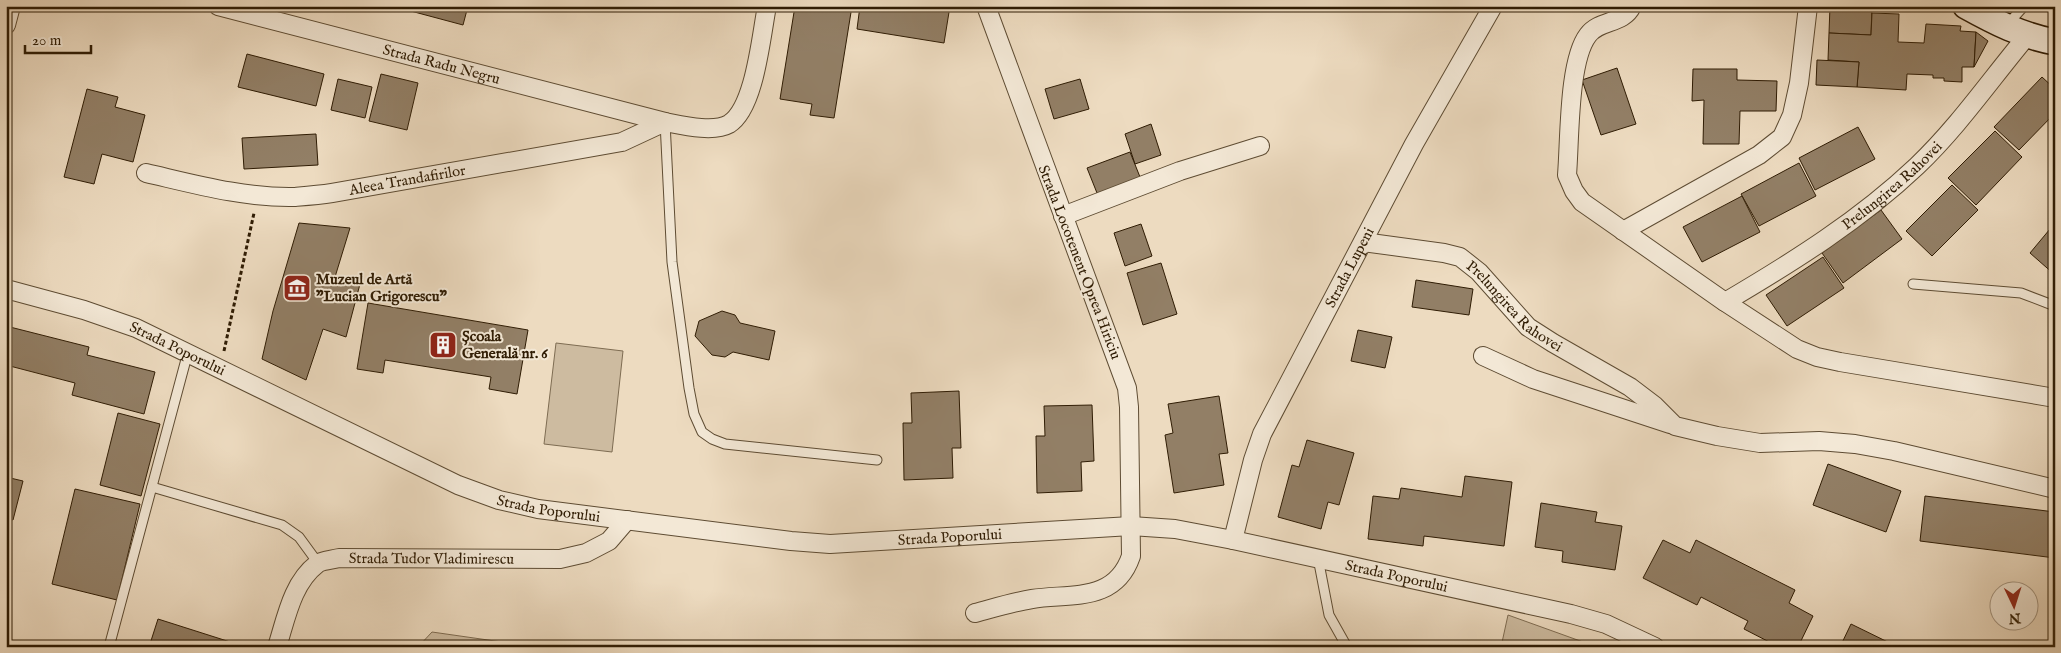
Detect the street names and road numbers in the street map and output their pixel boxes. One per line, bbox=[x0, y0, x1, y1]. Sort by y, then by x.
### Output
street label: Strada Radu Negru bbox=[381, 40, 502, 89]
street label: Prelungirea Rahovei bbox=[1838, 137, 1946, 234]
street label: Aleea Trandafirilor bbox=[347, 161, 468, 200]
street label: Strada Locotenent Oprea Hiriciu bbox=[1034, 162, 1125, 362]
street label: Strada Lupeni bbox=[1321, 224, 1379, 311]
street label: Prelungirea Rahovei bbox=[1462, 256, 1566, 356]
street label: Strada Poporului bbox=[127, 318, 228, 380]
street label: Strada Poporului bbox=[495, 491, 601, 527]
street label: Strada Poporului bbox=[897, 525, 1003, 550]
street label: Strada Tudor Vladimirescu bbox=[349, 549, 514, 569]
street label: Strada Poporului bbox=[1343, 556, 1450, 597]

